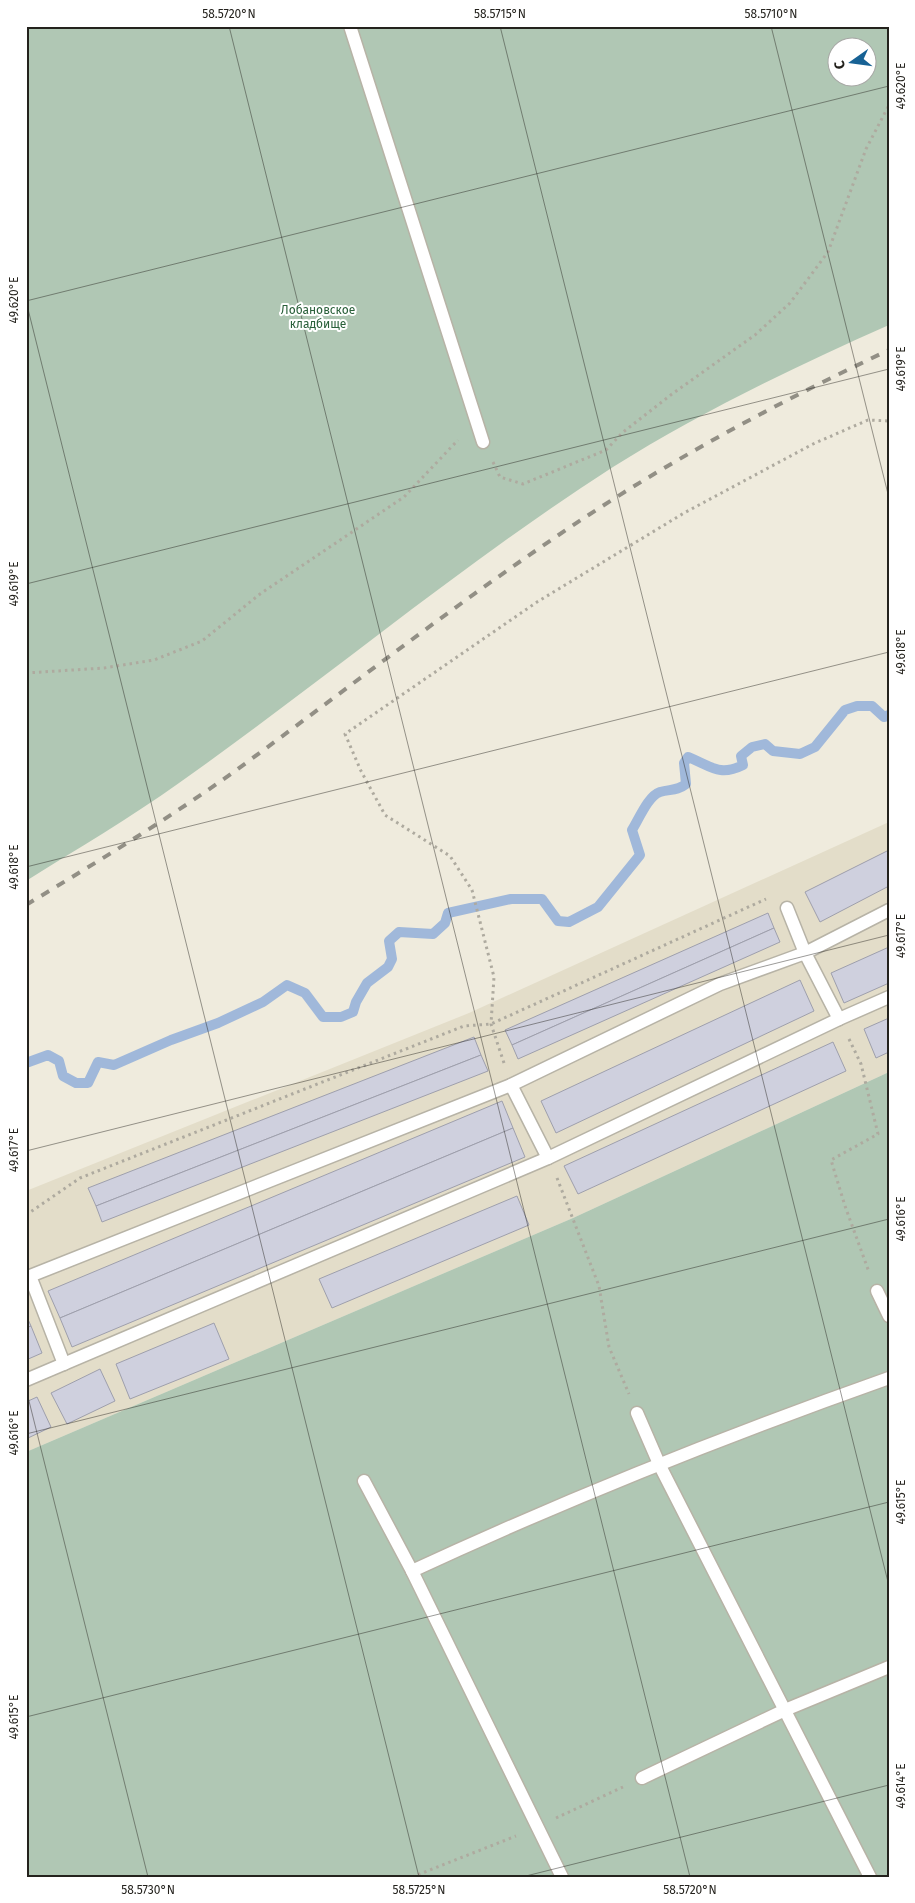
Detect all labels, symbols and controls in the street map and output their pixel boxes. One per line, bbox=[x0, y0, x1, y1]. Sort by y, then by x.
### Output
text: 58.5720°N bbox=[202, 7, 256, 21]
text: 58.5715°N bbox=[474, 7, 526, 21]
text: 58.5710°N bbox=[745, 7, 797, 21]
north arrow bbox=[828, 38, 878, 88]
text: С bbox=[831, 59, 849, 71]
text: 49.620°E bbox=[894, 63, 908, 109]
text: 49.620°E bbox=[7, 277, 21, 323]
park label: Лобановское кладбище bbox=[281, 303, 355, 331]
text: 49.619°E bbox=[894, 346, 908, 392]
text: 49.619°E bbox=[7, 561, 21, 607]
text: 49.618°E bbox=[894, 629, 908, 675]
text: 49.618°E bbox=[7, 844, 21, 890]
text: 49.617°E bbox=[894, 914, 908, 958]
text: 49.617°E bbox=[7, 1128, 21, 1172]
text: 49.616°E bbox=[894, 1196, 908, 1242]
text: 49.616°E bbox=[7, 1410, 21, 1456]
text: 49.615°E bbox=[894, 1480, 908, 1524]
text: 49.615°E bbox=[7, 1695, 21, 1739]
text: 49.614°E bbox=[894, 1763, 908, 1809]
text: 58.5730°N bbox=[121, 1883, 175, 1897]
text: 58.5725°N bbox=[393, 1883, 445, 1897]
text: 58.5720°N bbox=[663, 1883, 717, 1897]

